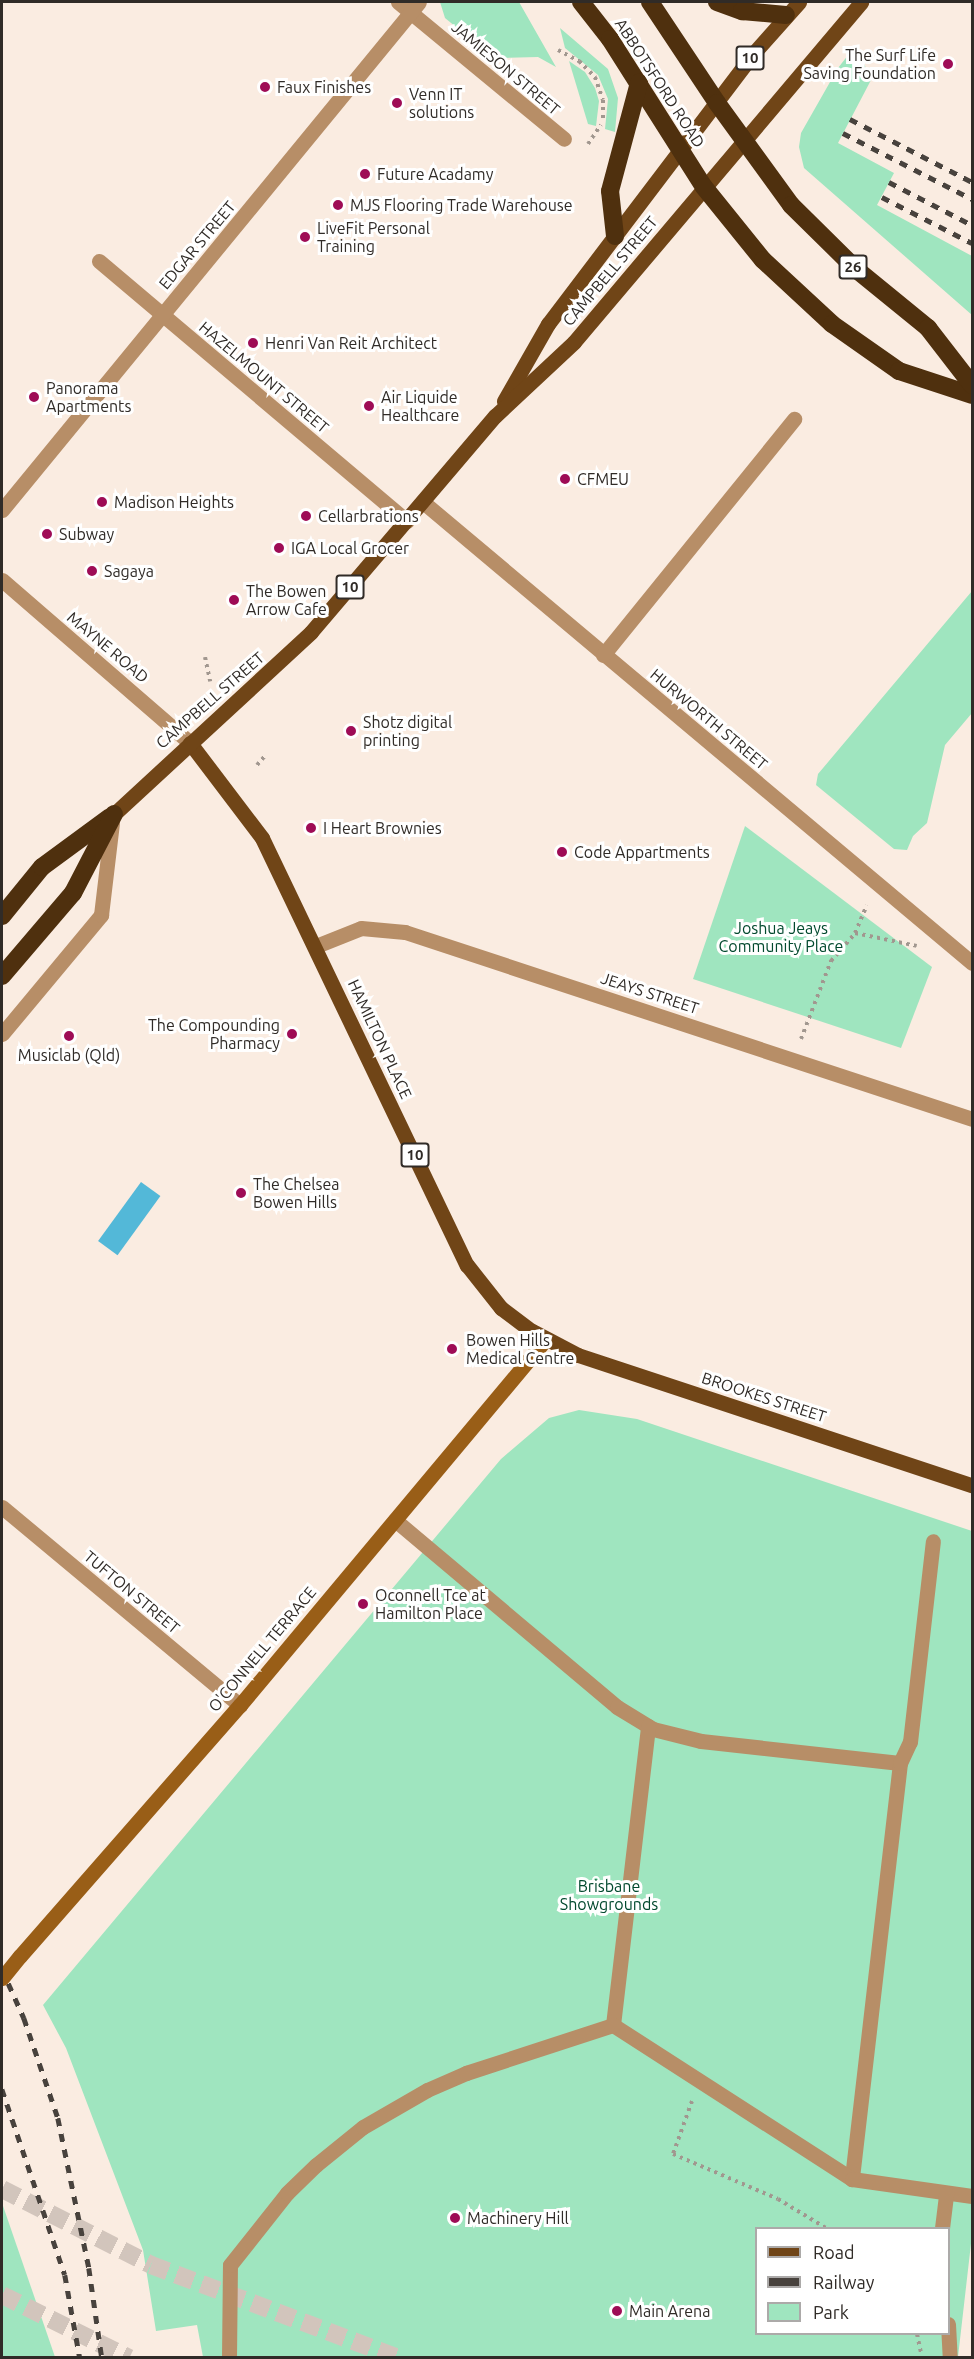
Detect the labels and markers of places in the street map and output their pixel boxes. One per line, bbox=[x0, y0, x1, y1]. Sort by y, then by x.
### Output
place label: The Surf Life Saving Foundation bbox=[803, 45, 936, 83]
marker: The Surf Life Saving Foundation bbox=[941, 57, 955, 71]
place label: Faux Finishes bbox=[277, 77, 371, 97]
marker: Faux Finishes bbox=[258, 80, 272, 94]
place label: Venn IT solutions bbox=[409, 84, 474, 122]
marker: Venn IT solutions bbox=[390, 96, 404, 110]
place label: Future Acadamy bbox=[377, 164, 493, 184]
marker: Future Acadamy bbox=[358, 167, 372, 181]
place label: MJS Flooring Trade Warehouse bbox=[350, 195, 573, 215]
marker: MJS Flooring Trade Warehouse bbox=[331, 198, 345, 212]
place label: LiveFit Personal Training bbox=[317, 218, 430, 256]
marker: LiveFit Personal Training bbox=[298, 230, 312, 244]
place label: Henri Van Reit Architect bbox=[265, 333, 437, 353]
marker: Henri Van Reit Architect bbox=[246, 336, 260, 350]
place label: Panorama Apartments bbox=[46, 378, 131, 416]
place label: Air Liquide Healthcare bbox=[381, 387, 459, 425]
marker: Panorama Apartments bbox=[27, 390, 41, 404]
marker: Air Liquide Healthcare bbox=[362, 399, 376, 413]
place label: CFMEU bbox=[577, 469, 629, 489]
marker: CFMEU bbox=[558, 472, 572, 486]
place label: Madison Heights bbox=[114, 492, 234, 512]
marker: Madison Heights bbox=[95, 495, 109, 509]
place label: Cellarbrations bbox=[318, 506, 419, 526]
marker: Cellarbrations bbox=[299, 509, 313, 523]
place label: Subway bbox=[59, 524, 114, 544]
marker: Subway bbox=[40, 527, 54, 541]
place label: IGA Local Grocer bbox=[291, 538, 409, 558]
marker: IGA Local Grocer bbox=[272, 541, 286, 555]
place label: Sagaya bbox=[104, 561, 154, 581]
marker: Sagaya bbox=[85, 564, 99, 578]
place label: The Bowen Arrow Cafe bbox=[246, 581, 327, 619]
marker: The Bowen Arrow Cafe bbox=[227, 593, 241, 607]
place label: Shotz digital printing bbox=[363, 712, 452, 750]
marker: Shotz digital printing bbox=[344, 724, 358, 738]
place label: I Heart Brownies bbox=[323, 818, 442, 838]
marker: I Heart Brownies bbox=[304, 821, 318, 835]
place label: Code Appartments bbox=[574, 842, 710, 862]
marker: Code Appartments bbox=[555, 845, 569, 859]
place label: The Compounding Pharmacy bbox=[148, 1015, 280, 1053]
marker: The Compounding Pharmacy bbox=[285, 1027, 299, 1041]
marker: Musiclab (Qld) bbox=[62, 1029, 76, 1043]
place label: Musiclab (Qld) bbox=[18, 1045, 120, 1065]
place label: The Chelsea Bowen Hills bbox=[253, 1174, 339, 1212]
marker: The Chelsea Bowen Hills bbox=[234, 1186, 248, 1200]
place label: Bowen Hills Medical Centre bbox=[466, 1330, 574, 1368]
marker: Bowen Hills Medical Centre bbox=[443, 1340, 461, 1358]
place label: Oconnell Tce at Hamilton Place bbox=[375, 1585, 486, 1623]
marker: Oconnell Tce at Hamilton Place bbox=[356, 1597, 370, 1611]
place label: Machinery Hill bbox=[467, 2208, 569, 2228]
marker: Machinery Hill bbox=[448, 2211, 462, 2225]
place label: Main Arena bbox=[629, 2301, 710, 2321]
marker: Main Arena bbox=[610, 2304, 624, 2318]

